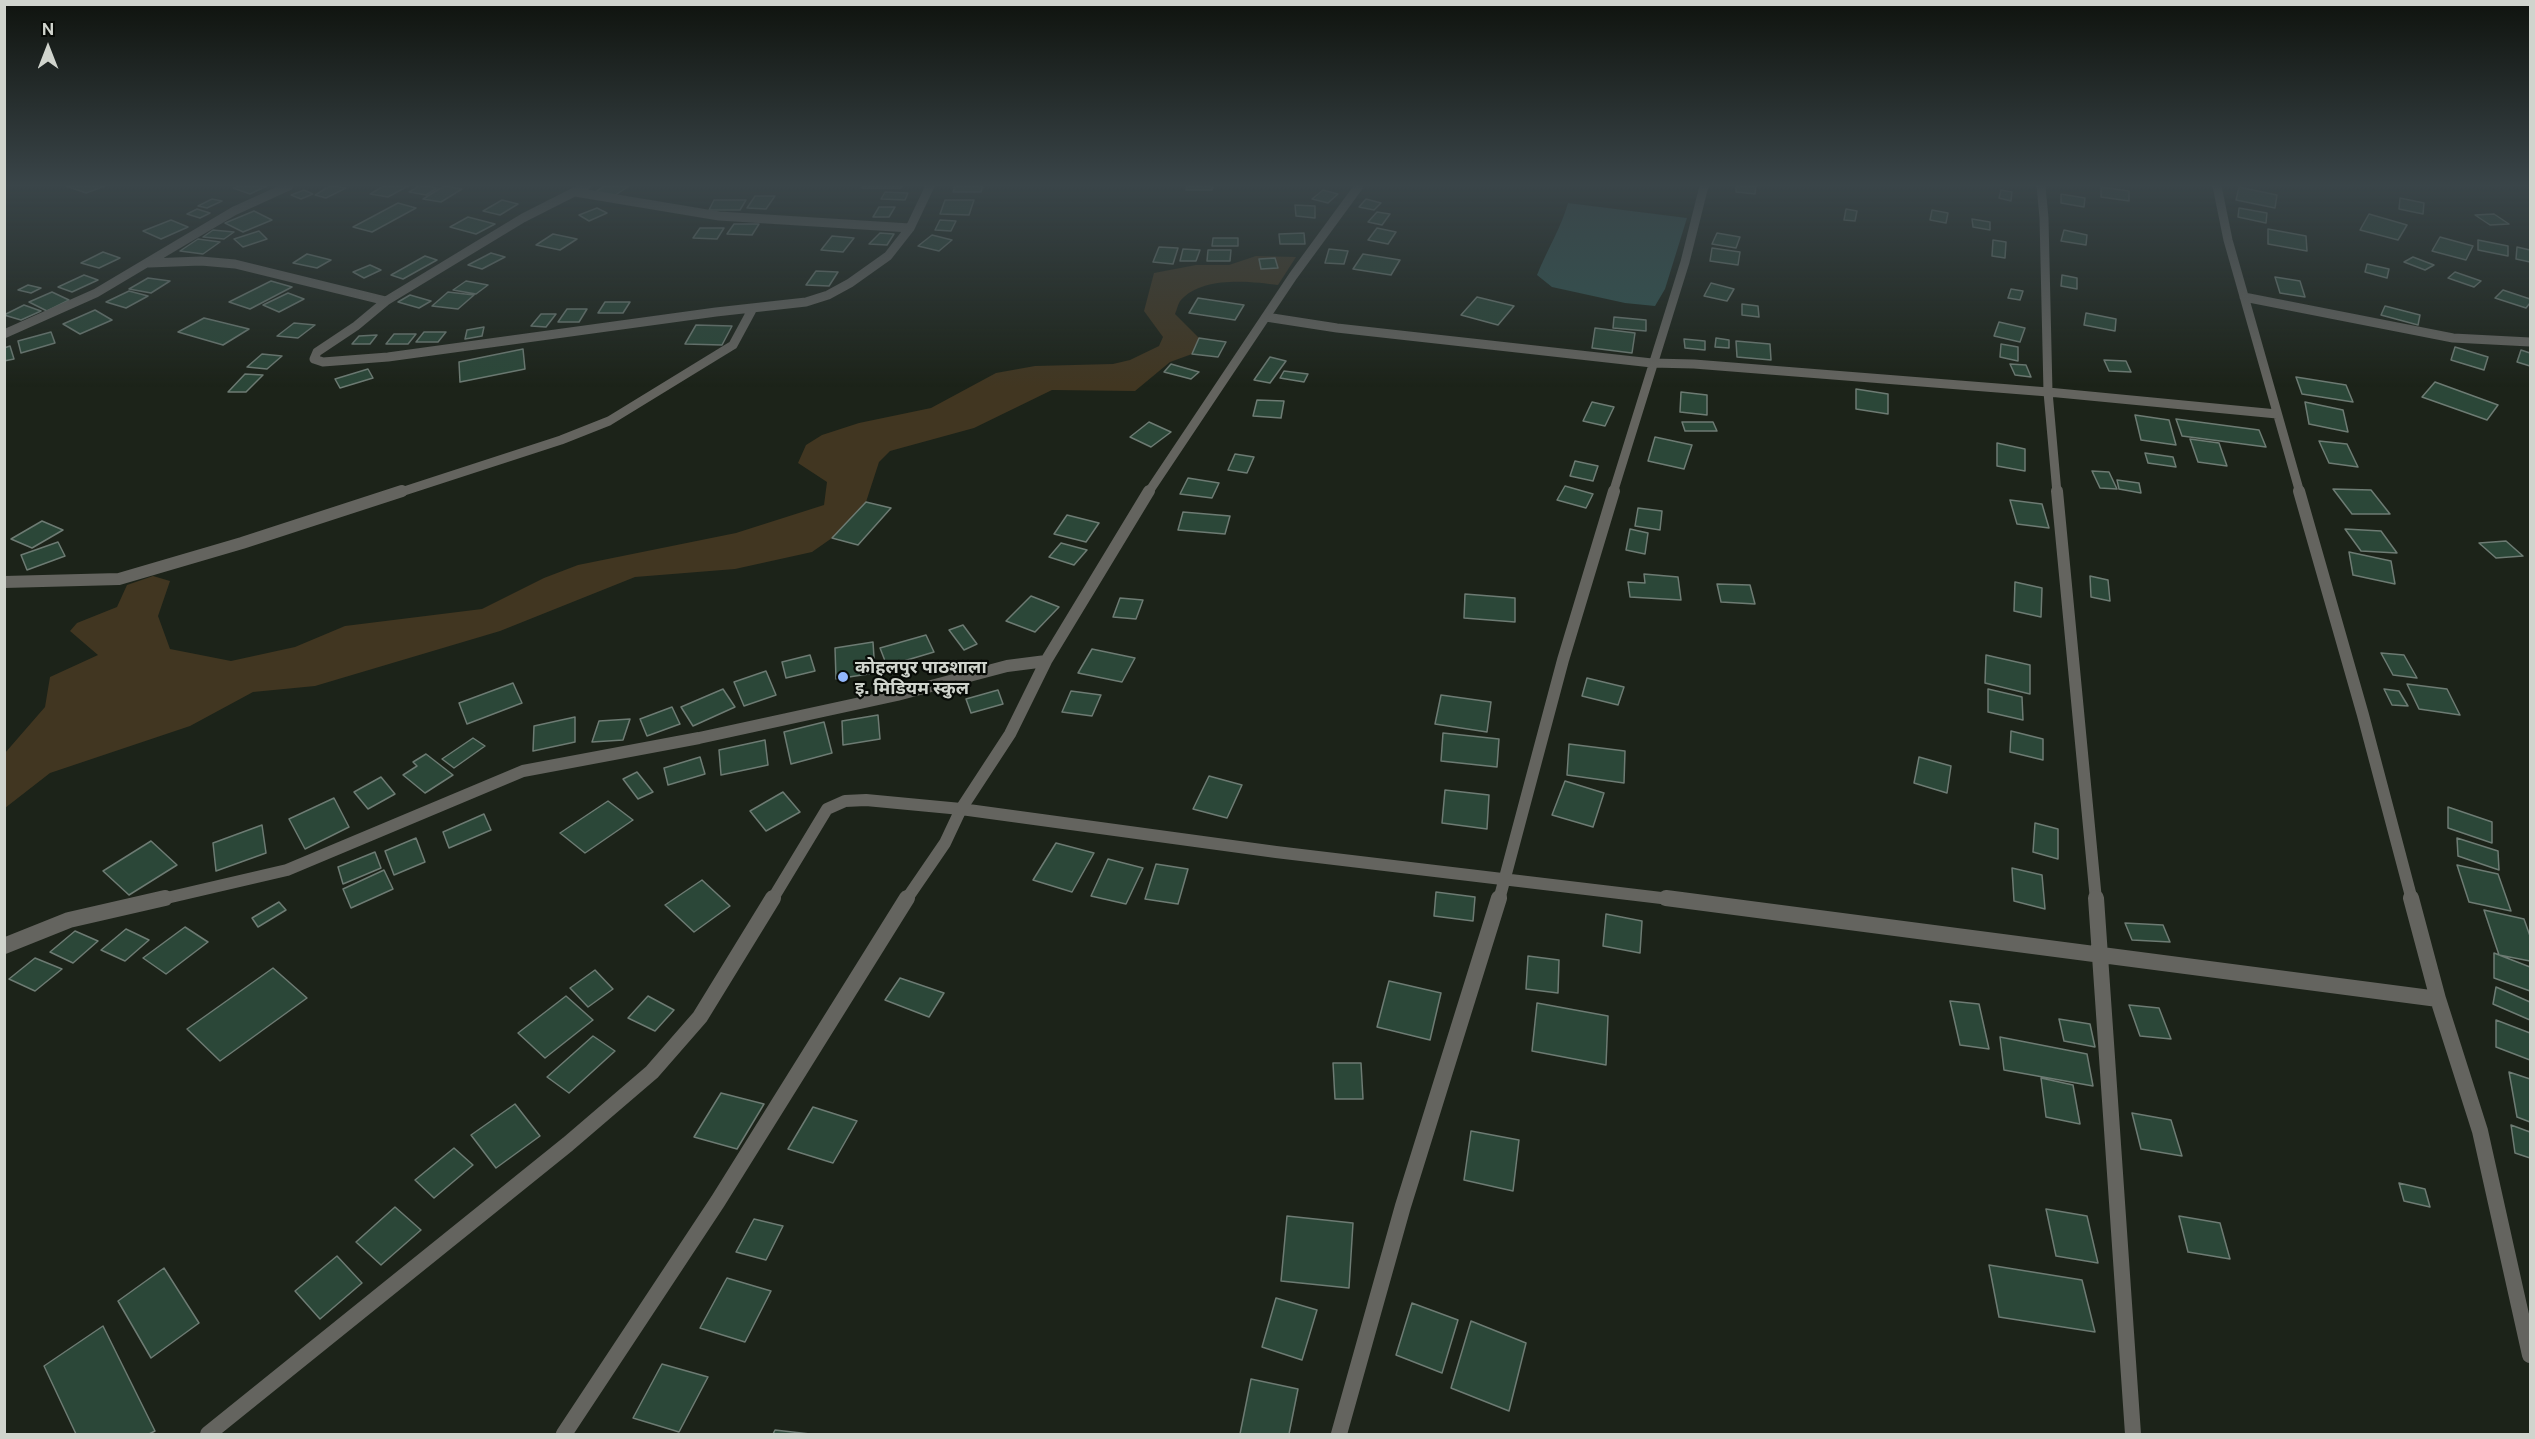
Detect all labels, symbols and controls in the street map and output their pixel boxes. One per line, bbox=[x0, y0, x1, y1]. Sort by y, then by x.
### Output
north arrow bbox=[18, 18, 78, 78]
text: N bbox=[42, 20, 54, 39]
place label: कोहलपुर पाठशाला इ. मिडियम स्कुल bbox=[855, 656, 987, 698]
marker: कोहलपुर पाठशाला इ. मिडियम स्कुल bbox=[836, 670, 850, 684]

